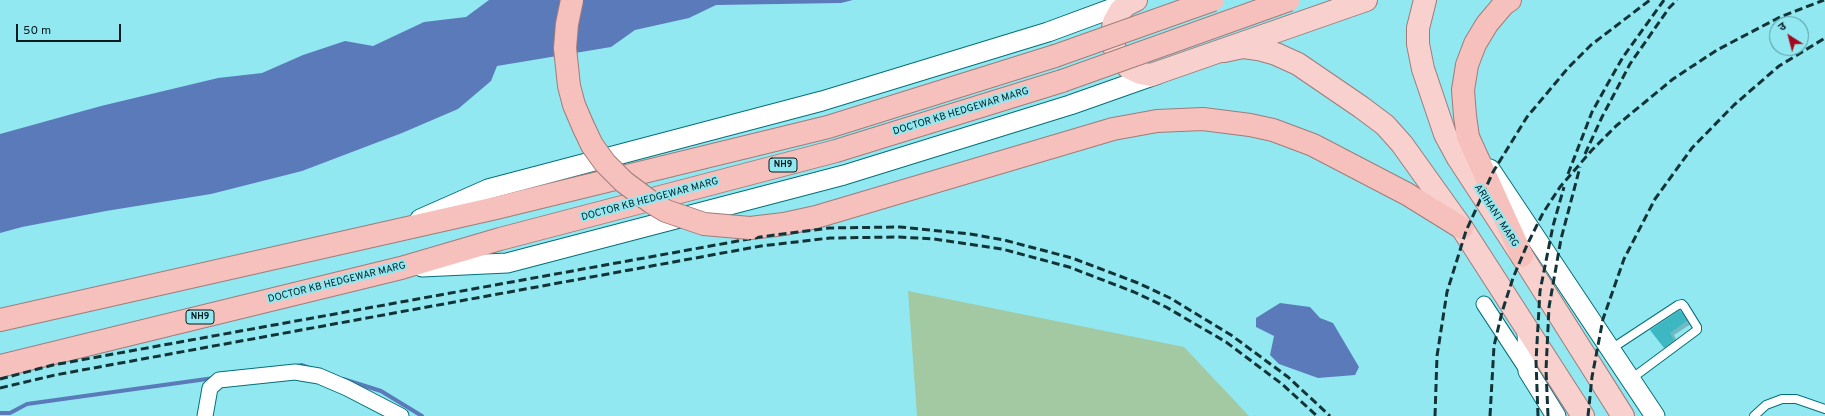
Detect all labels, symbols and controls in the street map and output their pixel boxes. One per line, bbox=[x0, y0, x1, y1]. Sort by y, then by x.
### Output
scale bar bbox=[18, 16, 123, 42]
north arrow bbox=[1769, 16, 1809, 56]
text: उ bbox=[1776, 20, 1789, 35]
text: 50 m bbox=[23, 23, 51, 39]
street label: DOCTOR KB HEDGEWAR MARG bbox=[892, 86, 1030, 138]
road number: NH9 bbox=[769, 158, 797, 172]
street label: DOCTOR KB HEDGEWAR MARG bbox=[580, 176, 720, 224]
street label: ARIHANT MARG bbox=[1471, 182, 1521, 250]
street label: DOCTOR KB HEDGEWAR MARG bbox=[267, 260, 407, 306]
road number: NH9 bbox=[186, 310, 214, 324]

